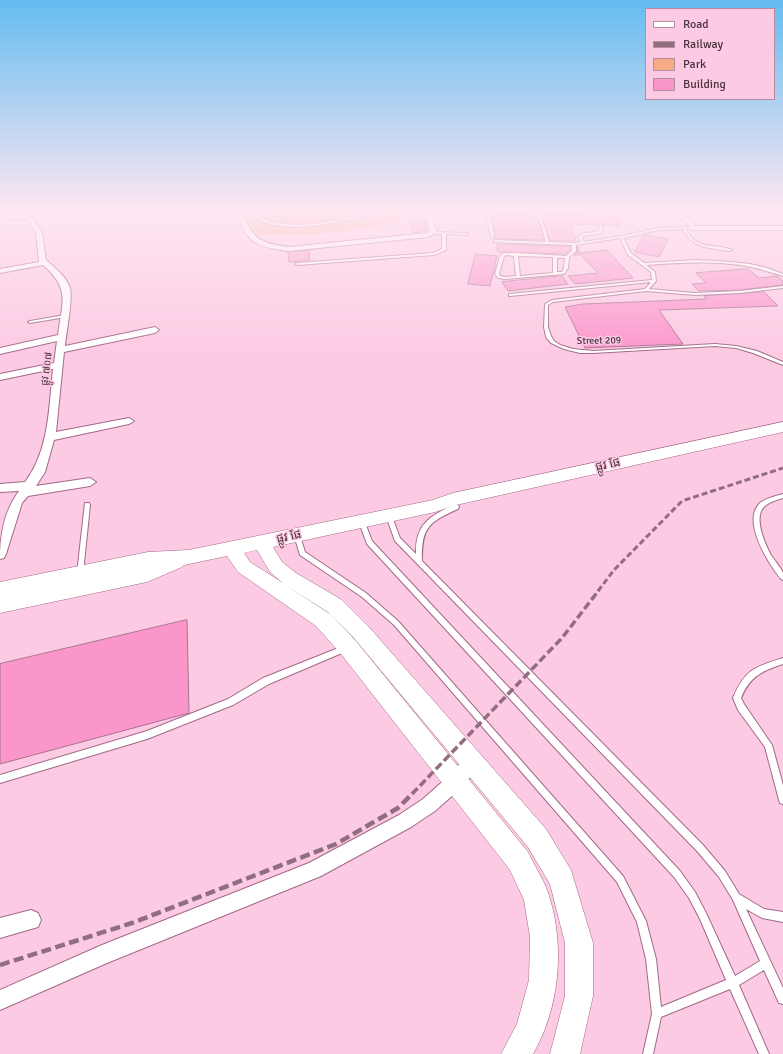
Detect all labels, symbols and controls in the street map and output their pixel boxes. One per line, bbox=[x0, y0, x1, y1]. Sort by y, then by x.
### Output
legend bbox=[645, 8, 775, 100]
text: Road bbox=[683, 17, 709, 32]
text: Railway bbox=[683, 37, 723, 52]
text: Park bbox=[683, 57, 706, 72]
text: Building bbox=[683, 77, 726, 92]
street label: Street 209 bbox=[577, 335, 621, 347]
street label: ផ្លូវ ៧០៧ bbox=[39, 352, 55, 386]
street label: ផ្លូវ ផែ bbox=[594, 455, 622, 475]
street label: ផ្លូវ ផែ bbox=[275, 527, 303, 547]

